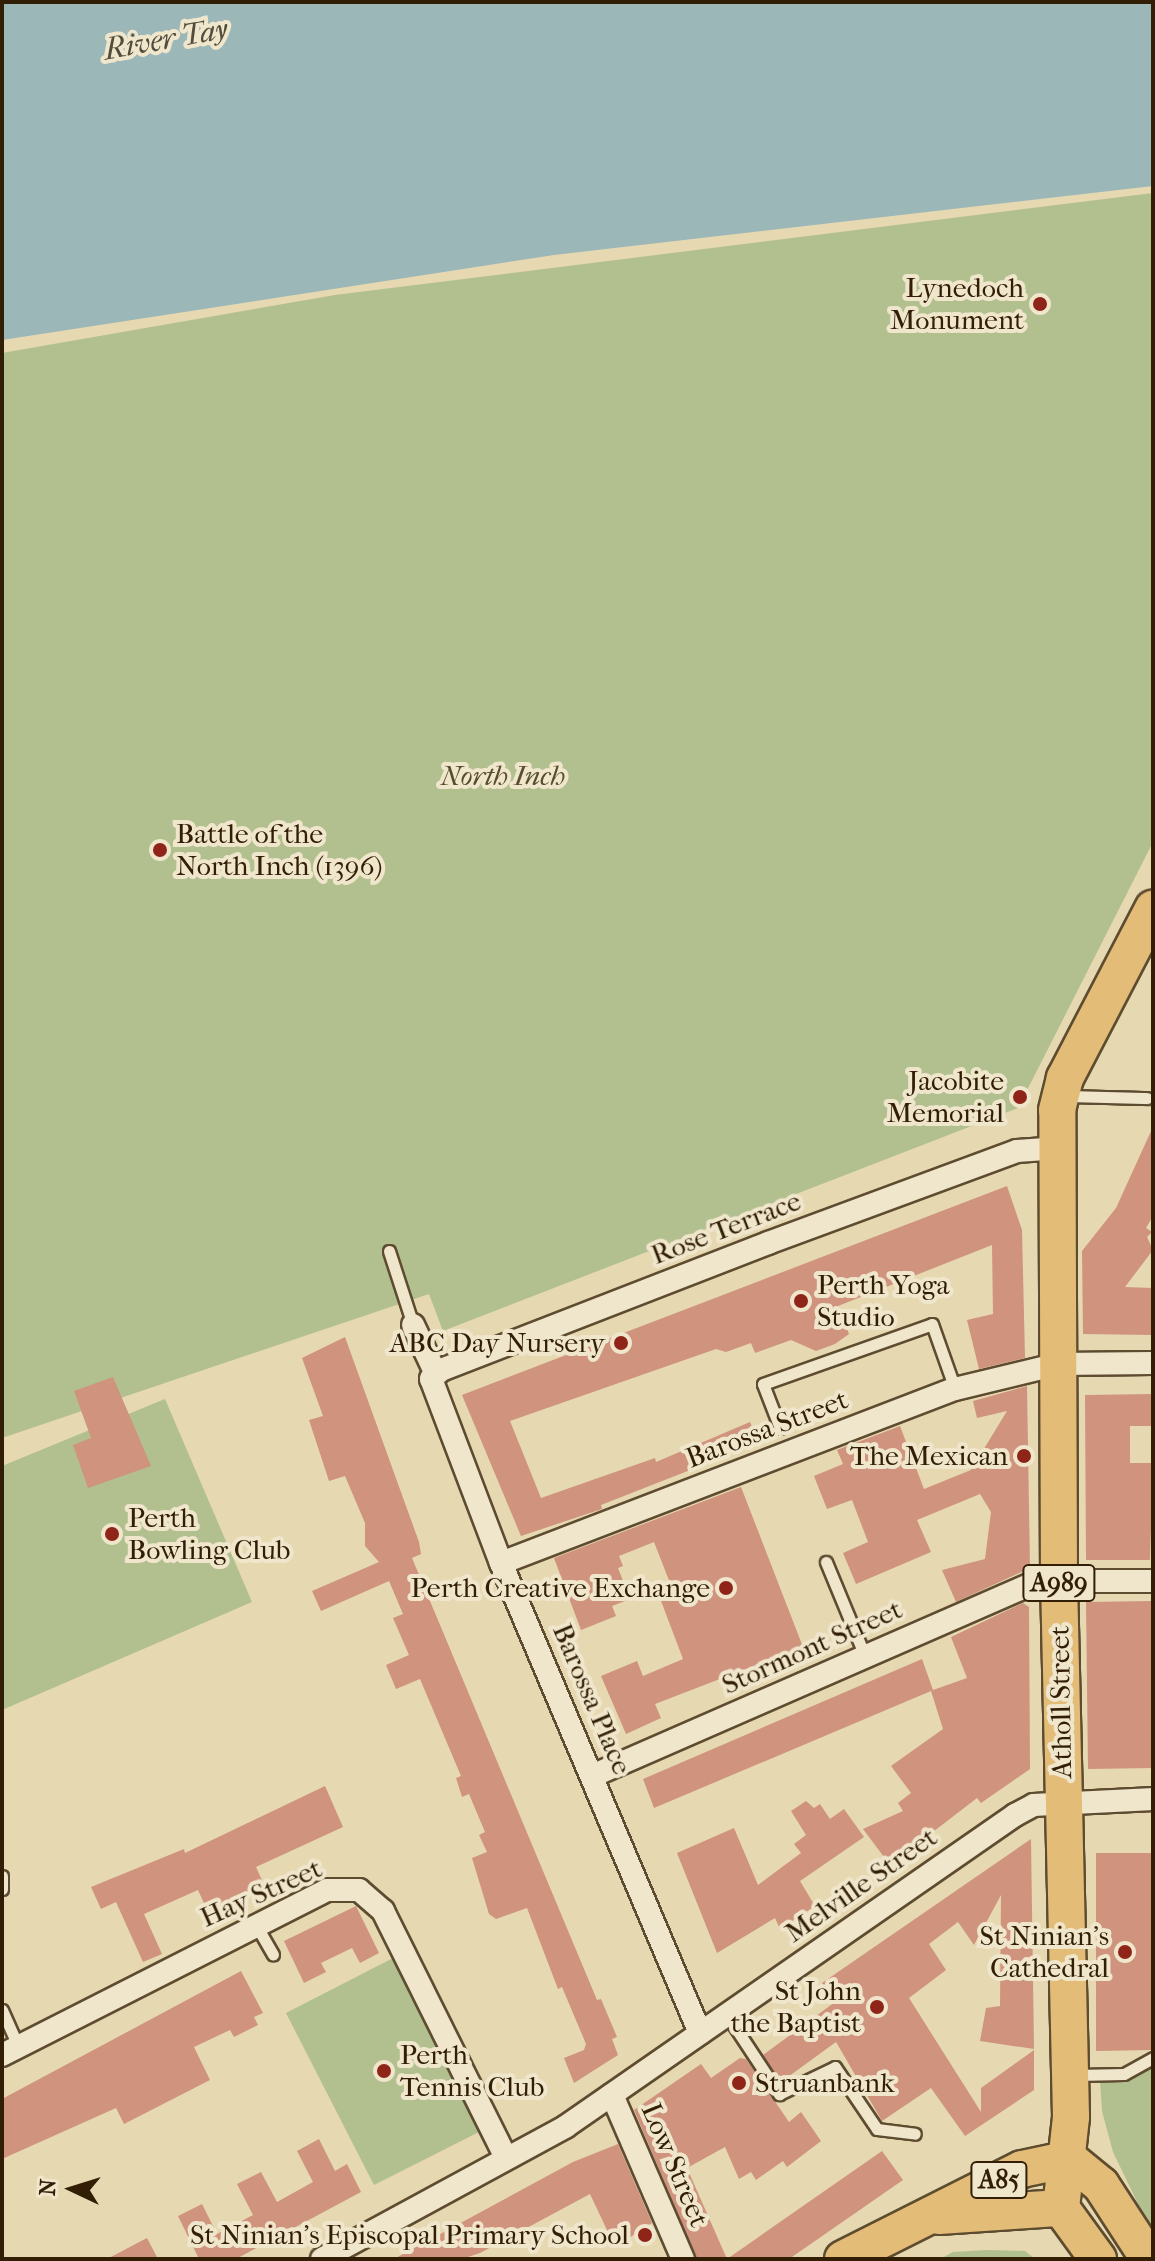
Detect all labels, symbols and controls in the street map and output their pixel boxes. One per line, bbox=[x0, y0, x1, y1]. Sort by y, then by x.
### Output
water label: River Tay bbox=[101, 11, 231, 69]
place label: Lynedoch Monument bbox=[890, 271, 1024, 337]
marker: Lynedoch Monument bbox=[1031, 295, 1049, 313]
park label: North Inch bbox=[441, 759, 565, 793]
place label: Battle of the North Inch (1396) bbox=[176, 817, 382, 883]
marker: Battle of the North Inch (1396) bbox=[151, 841, 169, 859]
place label: Jacobite Memorial bbox=[887, 1064, 1004, 1130]
marker: Jacobite Memorial bbox=[1011, 1088, 1029, 1106]
street label: Rose Terrace bbox=[646, 1184, 806, 1272]
place label: Perth Yoga Studio bbox=[817, 1268, 950, 1334]
marker: Perth Yoga Studio bbox=[792, 1292, 810, 1310]
place label: ABC Day Nursery bbox=[390, 1326, 605, 1360]
marker: ABC Day Nursery bbox=[612, 1334, 630, 1352]
street label: Barossa Street bbox=[681, 1383, 853, 1475]
place label: The Mexican bbox=[850, 1439, 1008, 1473]
marker: The Mexican bbox=[1015, 1447, 1033, 1465]
place label: Perth Bowling Club bbox=[128, 1501, 291, 1567]
marker: Perth Bowling Club bbox=[103, 1525, 121, 1543]
road number: A989 bbox=[1021, 1561, 1097, 1605]
place label: Perth Creative Exchange bbox=[411, 1571, 710, 1605]
marker: Perth Creative Exchange bbox=[717, 1579, 735, 1597]
street label: Stormont Street bbox=[717, 1592, 907, 1702]
street label: Barossa Place bbox=[545, 1619, 639, 1779]
street label: Atholl Street bbox=[1043, 1625, 1079, 1779]
street label: Melville Street bbox=[779, 1820, 943, 1950]
street label: Hay Street bbox=[195, 1851, 327, 1935]
place label: St Ninian's Cathedral bbox=[980, 1919, 1109, 1985]
marker: St Ninian's Cathedral bbox=[1116, 1943, 1134, 1961]
place label: St John the Baptist bbox=[731, 1974, 861, 2040]
marker: St John the Baptist bbox=[868, 1998, 886, 2016]
place label: Perth Tennis Club bbox=[400, 2038, 544, 2104]
marker: Perth Tennis Club bbox=[375, 2062, 393, 2080]
place label: Struanbank bbox=[755, 2066, 895, 2100]
marker: Struanbank bbox=[730, 2074, 748, 2092]
street label: Low Street bbox=[634, 2098, 716, 2232]
north arrow bbox=[32, 2149, 112, 2229]
road number: A85 bbox=[969, 2158, 1029, 2202]
text: N bbox=[35, 2178, 62, 2197]
place label: St Ninian's Episcopal Primary School bbox=[190, 2218, 629, 2252]
marker: St Ninian's Episcopal Primary School bbox=[636, 2226, 654, 2244]

